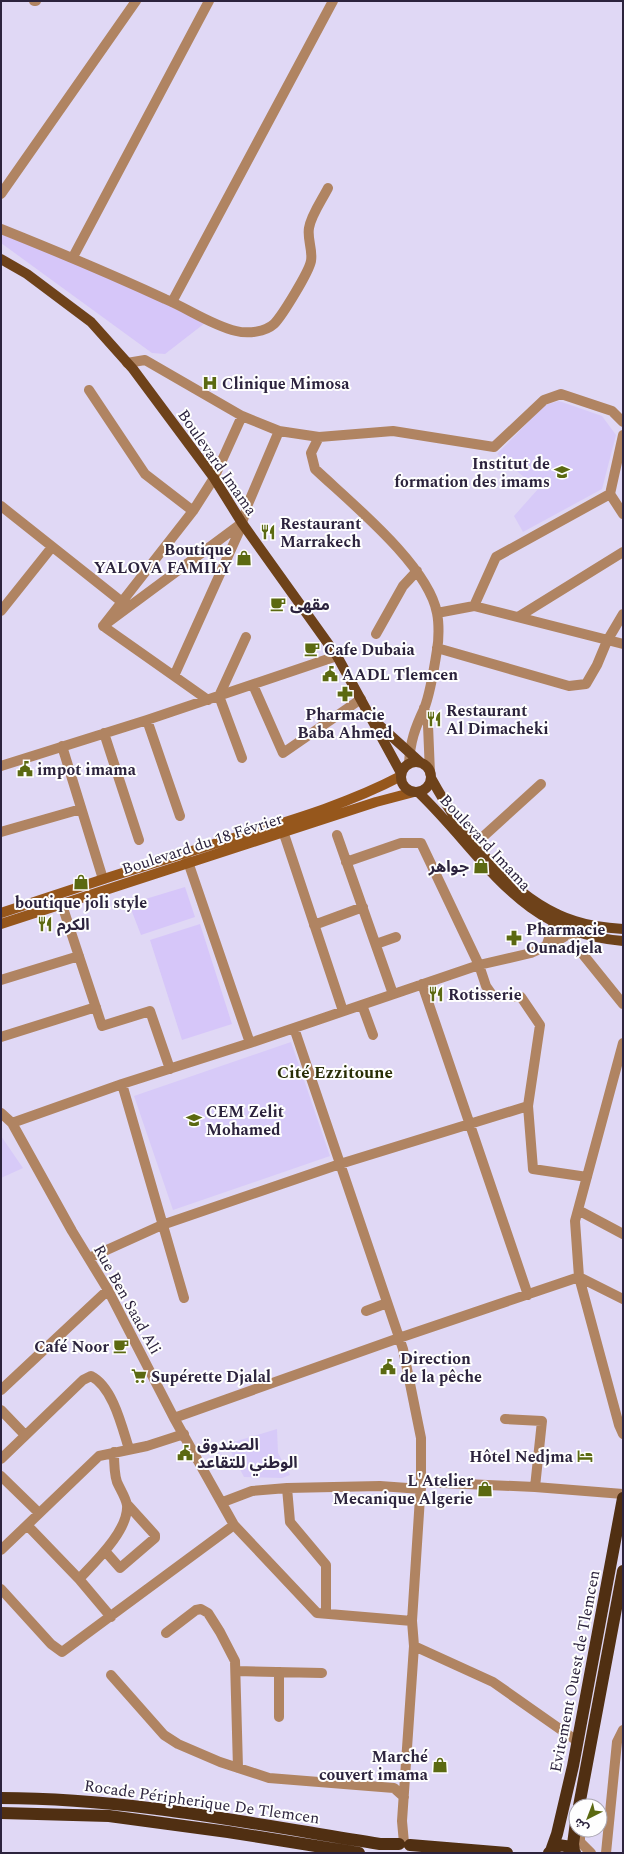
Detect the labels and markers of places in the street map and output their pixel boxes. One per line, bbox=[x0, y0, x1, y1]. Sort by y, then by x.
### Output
place label: Clinique Mimosa bbox=[222, 372, 350, 396]
hospital icon: Clinique Mimosa bbox=[201, 374, 219, 392]
place label: Institut de formation des imams bbox=[394, 452, 550, 494]
school or university icon: Institut de formation des imams bbox=[553, 463, 571, 481]
place label: Restaurant Marrakech bbox=[280, 512, 361, 554]
restaurant icon: Restaurant Marrakech bbox=[259, 523, 277, 541]
place label: Boutique YALOVA FAMILY bbox=[94, 538, 232, 580]
shop icon: Boutique YALOVA FAMILY bbox=[235, 549, 253, 567]
place label: مقهى bbox=[290, 593, 330, 617]
cafe icon: مقهى bbox=[269, 595, 287, 613]
place label: Cafe Dubaia bbox=[324, 638, 416, 662]
cafe icon: Cafe Dubaia bbox=[303, 640, 321, 658]
place label: AADL Tlemcen bbox=[342, 663, 458, 687]
public building icon: AADL Tlemcen bbox=[321, 665, 339, 683]
pharmacy icon: Pharmacie Baba Ahmed bbox=[336, 685, 354, 703]
place label: Restaurant Al Dimacheki bbox=[446, 699, 549, 741]
place label: Pharmacie Baba Ahmed bbox=[297, 703, 393, 745]
restaurant icon: Restaurant Al Dimacheki bbox=[425, 710, 443, 728]
place label: impot imama bbox=[37, 758, 137, 782]
public building icon: impot imama bbox=[16, 760, 34, 778]
place label: جواهر bbox=[428, 855, 469, 879]
shop icon: جواهر bbox=[472, 857, 490, 875]
shop icon: boutique joli style bbox=[72, 873, 90, 891]
place label: boutique joli style bbox=[15, 891, 147, 915]
place label: الكرم bbox=[57, 913, 90, 937]
restaurant icon: الكرم bbox=[36, 915, 54, 933]
place label: Pharmacie Ounadjela bbox=[526, 918, 606, 960]
pharmacy icon: Pharmacie Ounadjela bbox=[505, 929, 523, 947]
place label: Rotisserie bbox=[448, 983, 522, 1007]
restaurant icon: Rotisserie bbox=[427, 985, 445, 1003]
place label: CEM Zelit Mohamed bbox=[206, 1100, 284, 1142]
school or university icon: CEM Zelit Mohamed bbox=[185, 1111, 203, 1129]
place label: Café Noor bbox=[34, 1335, 109, 1359]
cafe icon: Café Noor bbox=[112, 1337, 130, 1355]
place label: Direction de la pêche bbox=[400, 1347, 482, 1389]
public building icon: Direction de la pêche bbox=[379, 1358, 397, 1376]
place label: Supérette Djalal bbox=[151, 1365, 271, 1389]
supermarket icon: Supérette Djalal bbox=[130, 1367, 148, 1385]
place label: الصندوق الوطني للتقاعد bbox=[197, 1433, 298, 1476]
public building icon: الصندوق الوطني للتقاعد bbox=[176, 1444, 194, 1462]
place label: Hôtel Nedjma bbox=[469, 1445, 574, 1469]
hotel icon: Hôtel Nedjma bbox=[576, 1447, 594, 1465]
place label: L'Atelier Mecanique Algerie bbox=[333, 1469, 473, 1511]
shop icon: L'Atelier Mecanique Algerie bbox=[476, 1480, 494, 1498]
place label: Marché couvert imama bbox=[319, 1745, 429, 1787]
shop icon: Marché couvert imama bbox=[431, 1756, 449, 1774]

